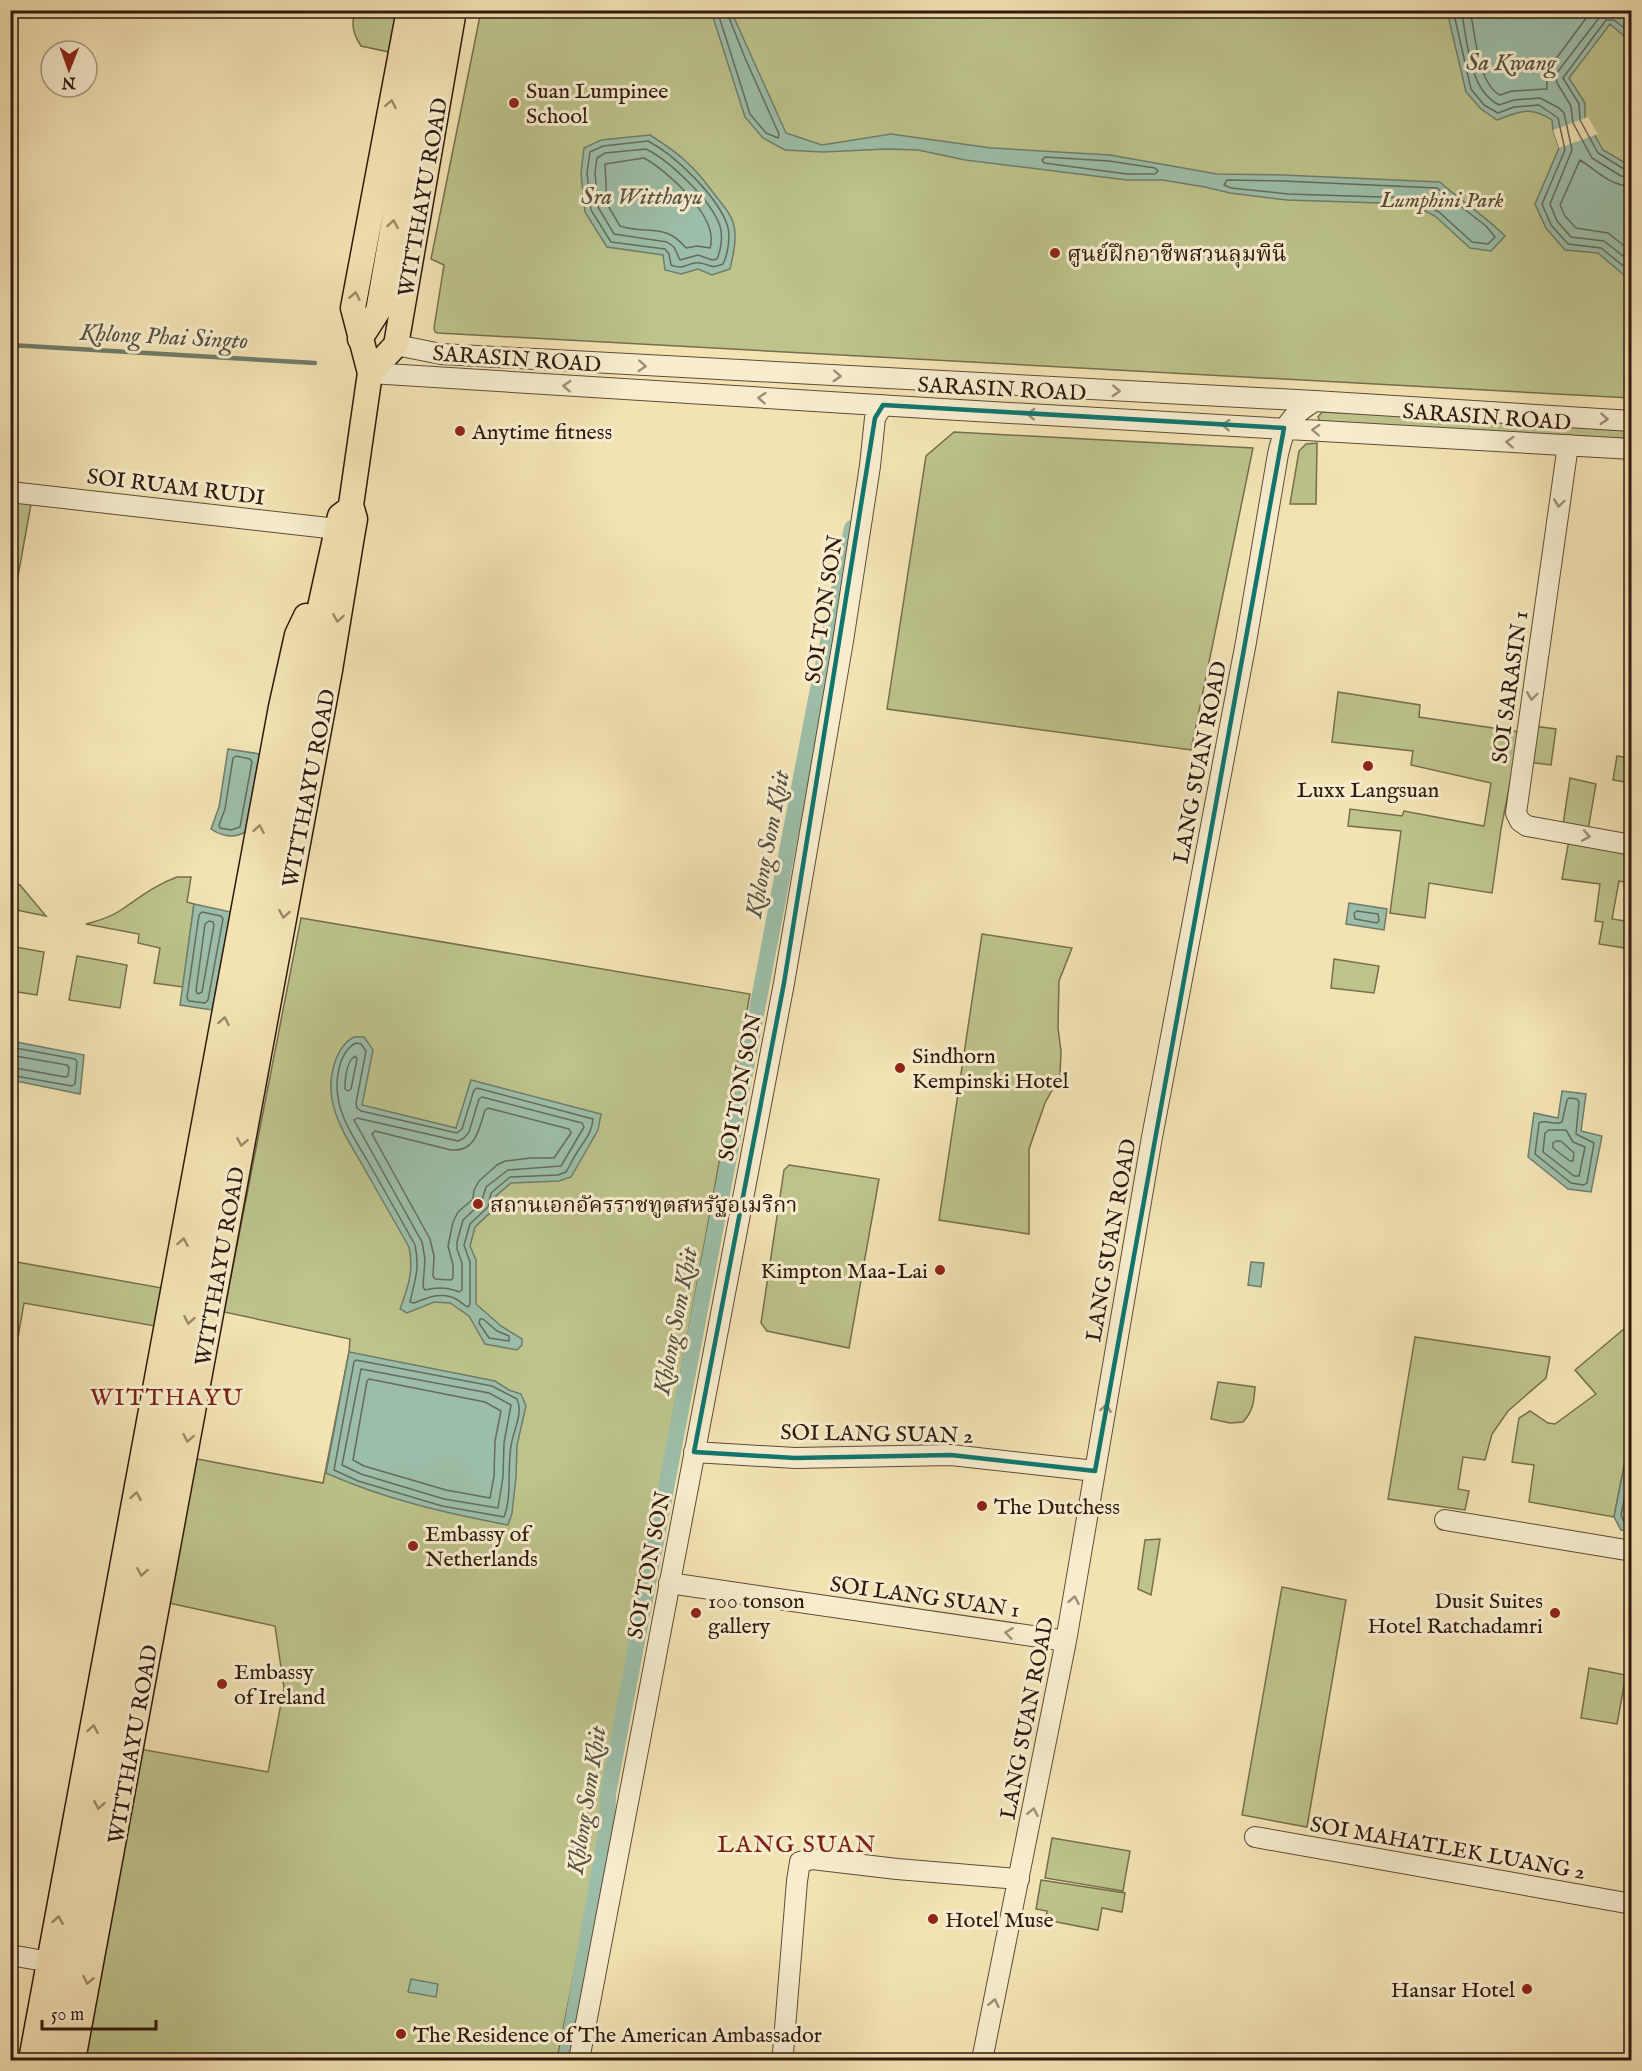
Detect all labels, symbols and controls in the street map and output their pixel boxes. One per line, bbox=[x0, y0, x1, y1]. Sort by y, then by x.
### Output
north arrow bbox=[39, 39, 99, 99]
water label: Sa Kwang bbox=[1466, 48, 1557, 79]
text: N bbox=[62, 72, 77, 92]
place label: Suan Lumpinee School bbox=[526, 78, 668, 131]
street label: WITTHAYU ROAD bbox=[393, 96, 455, 299]
marker: Suan Lumpinee School bbox=[507, 96, 521, 110]
one-way arrow bbox=[385, 99, 397, 109]
water label: Sra Witthayu bbox=[581, 182, 703, 213]
park label: Lumphini Park bbox=[1379, 187, 1504, 215]
one-way arrow bbox=[386, 219, 399, 229]
place label: ศูนย์ฝึกอาชีพสวนลุมพินี bbox=[1067, 241, 1286, 269]
marker: ศูนย์ฝึกอาชีพสวนลุมพินี bbox=[1048, 246, 1062, 260]
one-way arrow bbox=[348, 291, 361, 301]
water label: Khlong Phai Singto bbox=[78, 318, 249, 357]
street label: SARASIN ROAD bbox=[432, 340, 602, 380]
one-way arrow bbox=[638, 359, 647, 372]
one-way arrow bbox=[833, 370, 842, 383]
street label: SARASIN ROAD bbox=[917, 372, 1087, 408]
one-way arrow bbox=[563, 379, 572, 392]
one-way arrow bbox=[1111, 385, 1120, 398]
one-way arrow bbox=[758, 391, 767, 404]
street label: SARASIN ROAD bbox=[1402, 398, 1572, 438]
one-way arrow bbox=[1026, 408, 1035, 421]
one-way arrow bbox=[1599, 412, 1608, 425]
one-way arrow bbox=[1221, 418, 1230, 431]
place label: Anytime fitness bbox=[471, 419, 612, 447]
one-way arrow bbox=[1311, 423, 1320, 436]
marker: Anytime fitness bbox=[453, 424, 467, 438]
one-way arrow bbox=[1506, 435, 1515, 448]
street label: SOI RUAM RUDI bbox=[85, 463, 266, 513]
one-way arrow bbox=[1554, 499, 1566, 508]
street label: SOI TON SON bbox=[799, 533, 851, 685]
street label: SOI SARASIN 1 bbox=[1486, 609, 1536, 765]
one-way arrow bbox=[333, 613, 345, 622]
street label: LANG SUAN ROAD bbox=[1168, 659, 1234, 866]
street label: WITTHAYU ROAD bbox=[277, 687, 343, 890]
one-way arrow bbox=[1526, 692, 1538, 701]
marker: Luxx Langsuan bbox=[1361, 759, 1375, 773]
water label: Khlong Som Khit bbox=[739, 767, 798, 922]
place label: Luxx Langsuan bbox=[1297, 777, 1439, 805]
one-way arrow bbox=[252, 824, 265, 834]
one-way arrow bbox=[1581, 830, 1590, 842]
one-way arrow bbox=[278, 908, 291, 918]
street label: SOI TON SON bbox=[713, 1011, 769, 1163]
one-way arrow bbox=[217, 1016, 230, 1026]
place label: Sindhorn Kempinski Hotel bbox=[912, 1043, 1069, 1096]
marker: Sindhorn Kempinski Hotel bbox=[893, 1061, 907, 1075]
one-way arrow bbox=[236, 1137, 249, 1147]
street label: LANG SUAN ROAD bbox=[1080, 1137, 1144, 1344]
street label: WITTHAYU ROAD bbox=[190, 1165, 252, 1368]
place label: สถานเอกอัครราชทูตสหรัฐอเมริกา bbox=[490, 1192, 797, 1220]
marker: สถานเอกอัครราชทูตสหรัฐอเมริกา bbox=[471, 1197, 485, 1211]
one-way arrow bbox=[176, 1237, 189, 1247]
water label: Khlong Som Khit bbox=[647, 1244, 706, 1399]
place label: Kimpton Maa-Lai bbox=[761, 1258, 928, 1286]
marker: Kimpton Maa-Lai bbox=[933, 1263, 947, 1277]
one-way arrow bbox=[183, 1315, 195, 1325]
district label: WITTHAYU bbox=[90, 1383, 244, 1414]
one-way arrow bbox=[1099, 1403, 1112, 1413]
street label: SOI LANG SUAN 2 bbox=[780, 1419, 974, 1451]
one-way arrow bbox=[182, 1432, 195, 1442]
street label: SOI TON SON bbox=[622, 1489, 678, 1641]
one-way arrow bbox=[129, 1491, 142, 1501]
place label: The Dutchess bbox=[994, 1494, 1120, 1522]
marker: The Dutchess bbox=[975, 1499, 989, 1513]
place label: Embassy of Netherlands bbox=[425, 1521, 538, 1574]
marker: Embassy of Netherlands bbox=[406, 1539, 420, 1553]
one-way arrow bbox=[136, 1567, 149, 1577]
street label: SOI LANG SUAN 1 bbox=[828, 1571, 1021, 1625]
place label: 100 tonson gallery bbox=[708, 1588, 805, 1641]
place label: Dusit Suites Hotel Ratchadamri bbox=[1368, 1588, 1543, 1641]
one-way arrow bbox=[1067, 1595, 1079, 1605]
marker: 100 tonson gallery bbox=[689, 1606, 703, 1620]
marker: Dusit Suites Hotel Ratchadamri bbox=[1548, 1606, 1562, 1620]
street label: LANG SUAN ROAD bbox=[995, 1615, 1061, 1822]
one-way arrow bbox=[1004, 1627, 1013, 1639]
street label: WITTHAYU ROAD bbox=[103, 1643, 165, 1846]
place label: Embassy of Ireland bbox=[234, 1659, 325, 1712]
marker: Embassy of Ireland bbox=[215, 1677, 229, 1691]
water label: Khlong Som Khit bbox=[560, 1723, 615, 1877]
one-way arrow bbox=[86, 1724, 99, 1734]
one-way arrow bbox=[93, 1800, 106, 1810]
one-way arrow bbox=[1026, 1807, 1039, 1817]
street label: SOI MAHATLEK LUANG 2 bbox=[1308, 1811, 1587, 1887]
district label: LANG SUAN bbox=[717, 1830, 877, 1861]
place label: Hotel Muse bbox=[945, 1907, 1054, 1935]
marker: Hotel Muse bbox=[926, 1912, 940, 1926]
one-way arrow bbox=[51, 1916, 63, 1925]
one-way arrow bbox=[82, 1975, 95, 1985]
place label: Hansar Hotel bbox=[1391, 1977, 1515, 2005]
marker: Hansar Hotel bbox=[1520, 1982, 1534, 1996]
scale bar bbox=[42, 1993, 156, 2031]
one-way arrow bbox=[987, 1998, 1000, 2008]
text: 50 m bbox=[51, 2004, 84, 2027]
place label: The Residence of The American Ambassador bbox=[413, 2022, 822, 2050]
marker: The Residence of The American Ambassador bbox=[394, 2027, 408, 2041]

